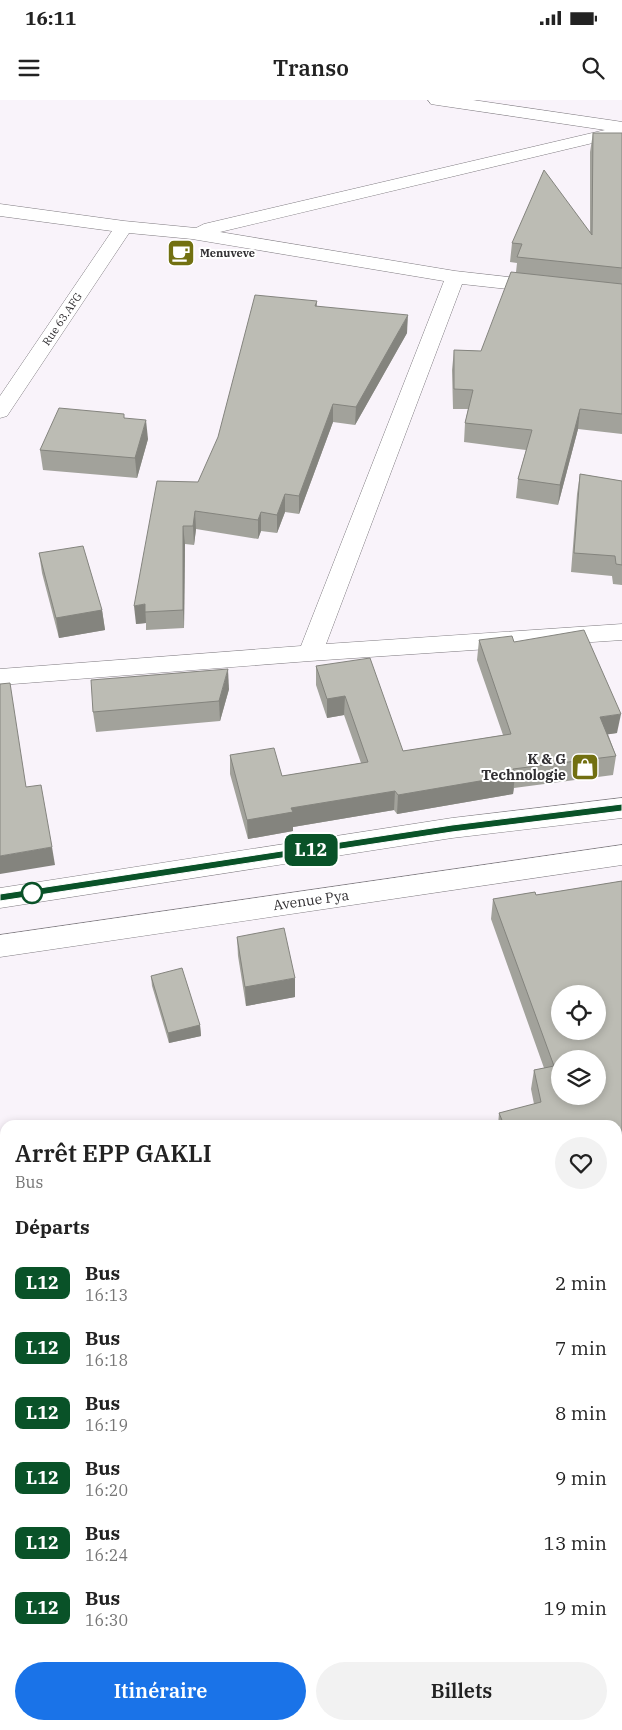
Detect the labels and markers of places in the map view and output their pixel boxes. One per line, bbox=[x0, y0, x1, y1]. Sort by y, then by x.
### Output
cafe icon: Menuveve bbox=[166, 238, 196, 268]
place label: Menuveve bbox=[200, 246, 255, 260]
place label: K & G Technologie bbox=[481, 750, 566, 784]
shop icon: K & G Technologie bbox=[570, 752, 600, 782]
unlabelled marker bbox=[21, 882, 43, 904]

